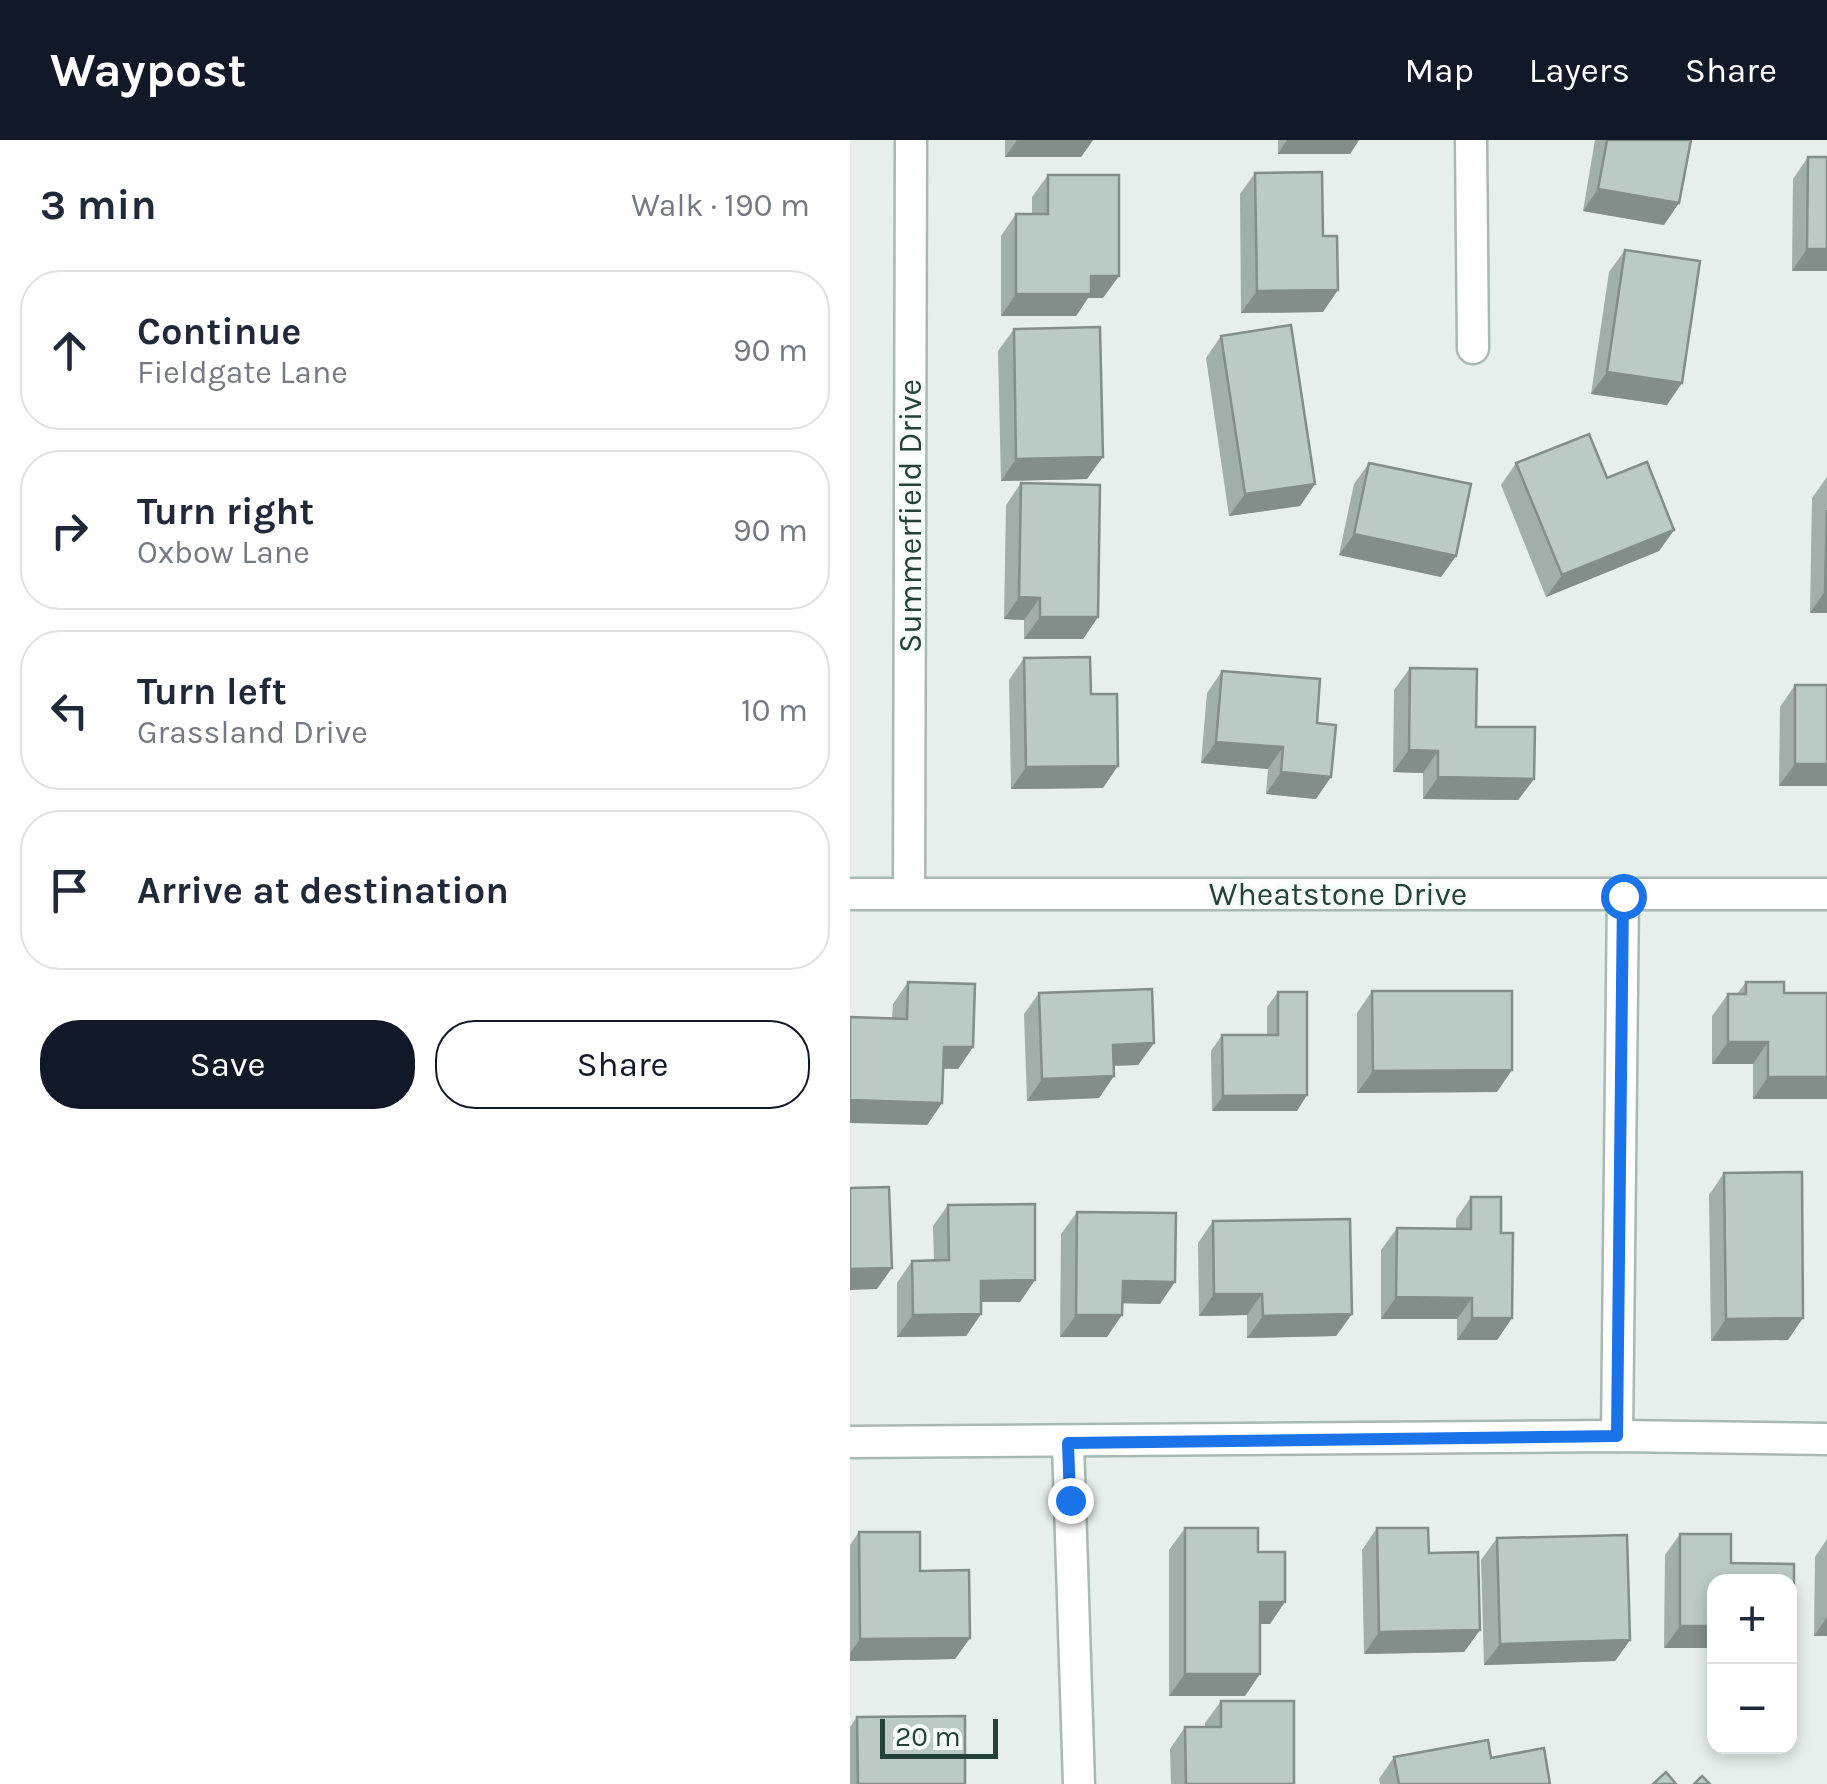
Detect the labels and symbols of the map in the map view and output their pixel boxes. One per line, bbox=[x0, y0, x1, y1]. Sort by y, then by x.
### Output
street label: Summerfield Drive bbox=[892, 379, 929, 653]
route start bbox=[1601, 874, 1647, 920]
street label: Wheatstone Drive bbox=[1209, 876, 1467, 913]
route end bbox=[1048, 1478, 1094, 1524]
scale bar bbox=[880, 1714, 998, 1758]

